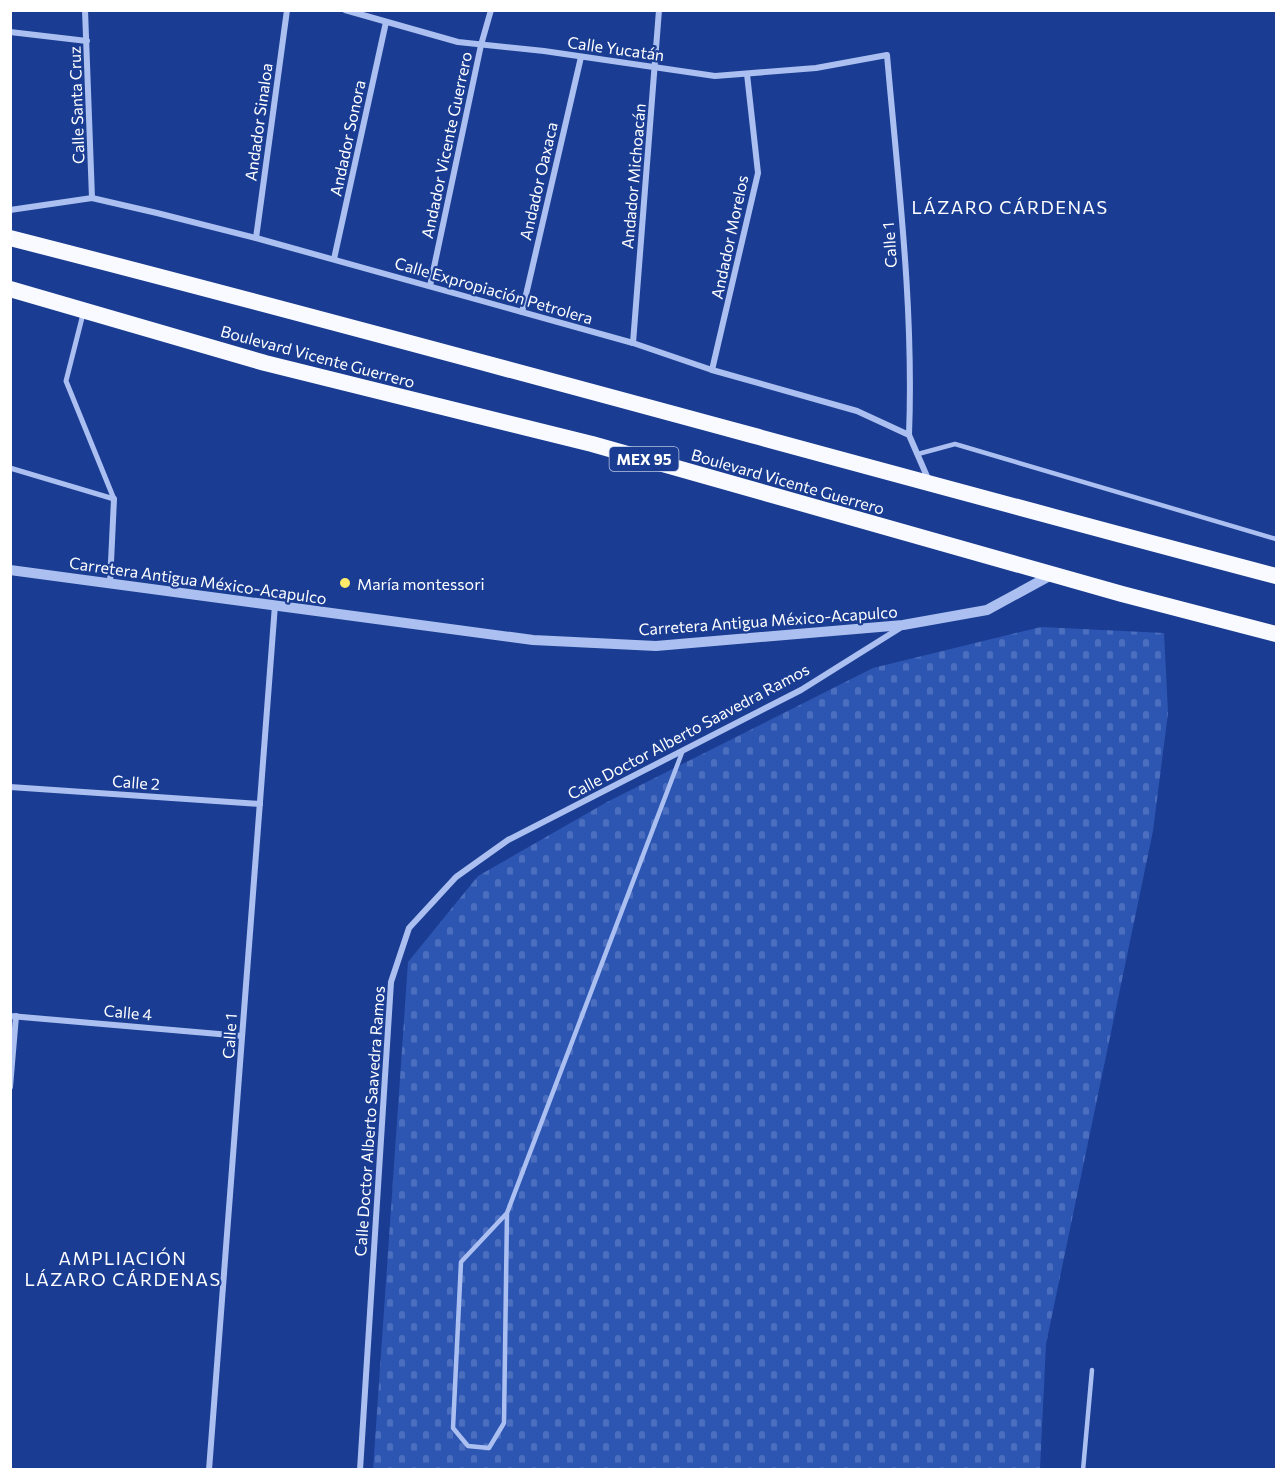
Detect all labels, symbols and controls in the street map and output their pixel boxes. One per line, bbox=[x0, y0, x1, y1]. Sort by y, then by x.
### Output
street label: Calle Yucatán bbox=[566, 32, 666, 64]
street label: Calle Santa Cruz bbox=[64, 46, 88, 164]
street label: Andador Vicente Guerrero bbox=[417, 50, 475, 240]
street label: Andador Sinaloa bbox=[240, 62, 276, 182]
street label: Andador Sonora bbox=[325, 78, 369, 198]
street label: Andador Michoacán bbox=[617, 103, 649, 249]
street label: Andador Oaxaca bbox=[515, 120, 561, 242]
street label: Andador Morelos bbox=[707, 173, 751, 301]
district label: LÁZARO CÁRDENAS bbox=[912, 196, 1108, 218]
street label: Calle 1 bbox=[878, 221, 900, 269]
street label: Calle Expropiación Petrolera bbox=[393, 253, 595, 327]
street label: Boulevard Vicente Guerrero bbox=[219, 321, 417, 391]
street label: Boulevard Vicente Guerrero bbox=[689, 444, 887, 518]
road number: MEX 95 bbox=[610, 447, 678, 471]
street label: Carretera Antigua México-Acapulco bbox=[68, 553, 328, 607]
place label: María montessori bbox=[357, 574, 485, 593]
marker: María montessori bbox=[338, 576, 352, 590]
street label: Carretera Antigua México-Acapulco bbox=[638, 601, 898, 639]
street label: Calle Doctor Alberto Saavedra Ramos bbox=[564, 659, 812, 803]
street label: Calle 2 bbox=[111, 771, 161, 793]
street label: Calle Doctor Alberto Saavedra Ramos bbox=[350, 985, 388, 1257]
street label: Calle 4 bbox=[103, 1000, 153, 1024]
street label: Calle 1 bbox=[218, 1012, 240, 1060]
district label: AMPLIACIÓN LÁZARO CÁRDENAS bbox=[25, 1247, 221, 1290]

